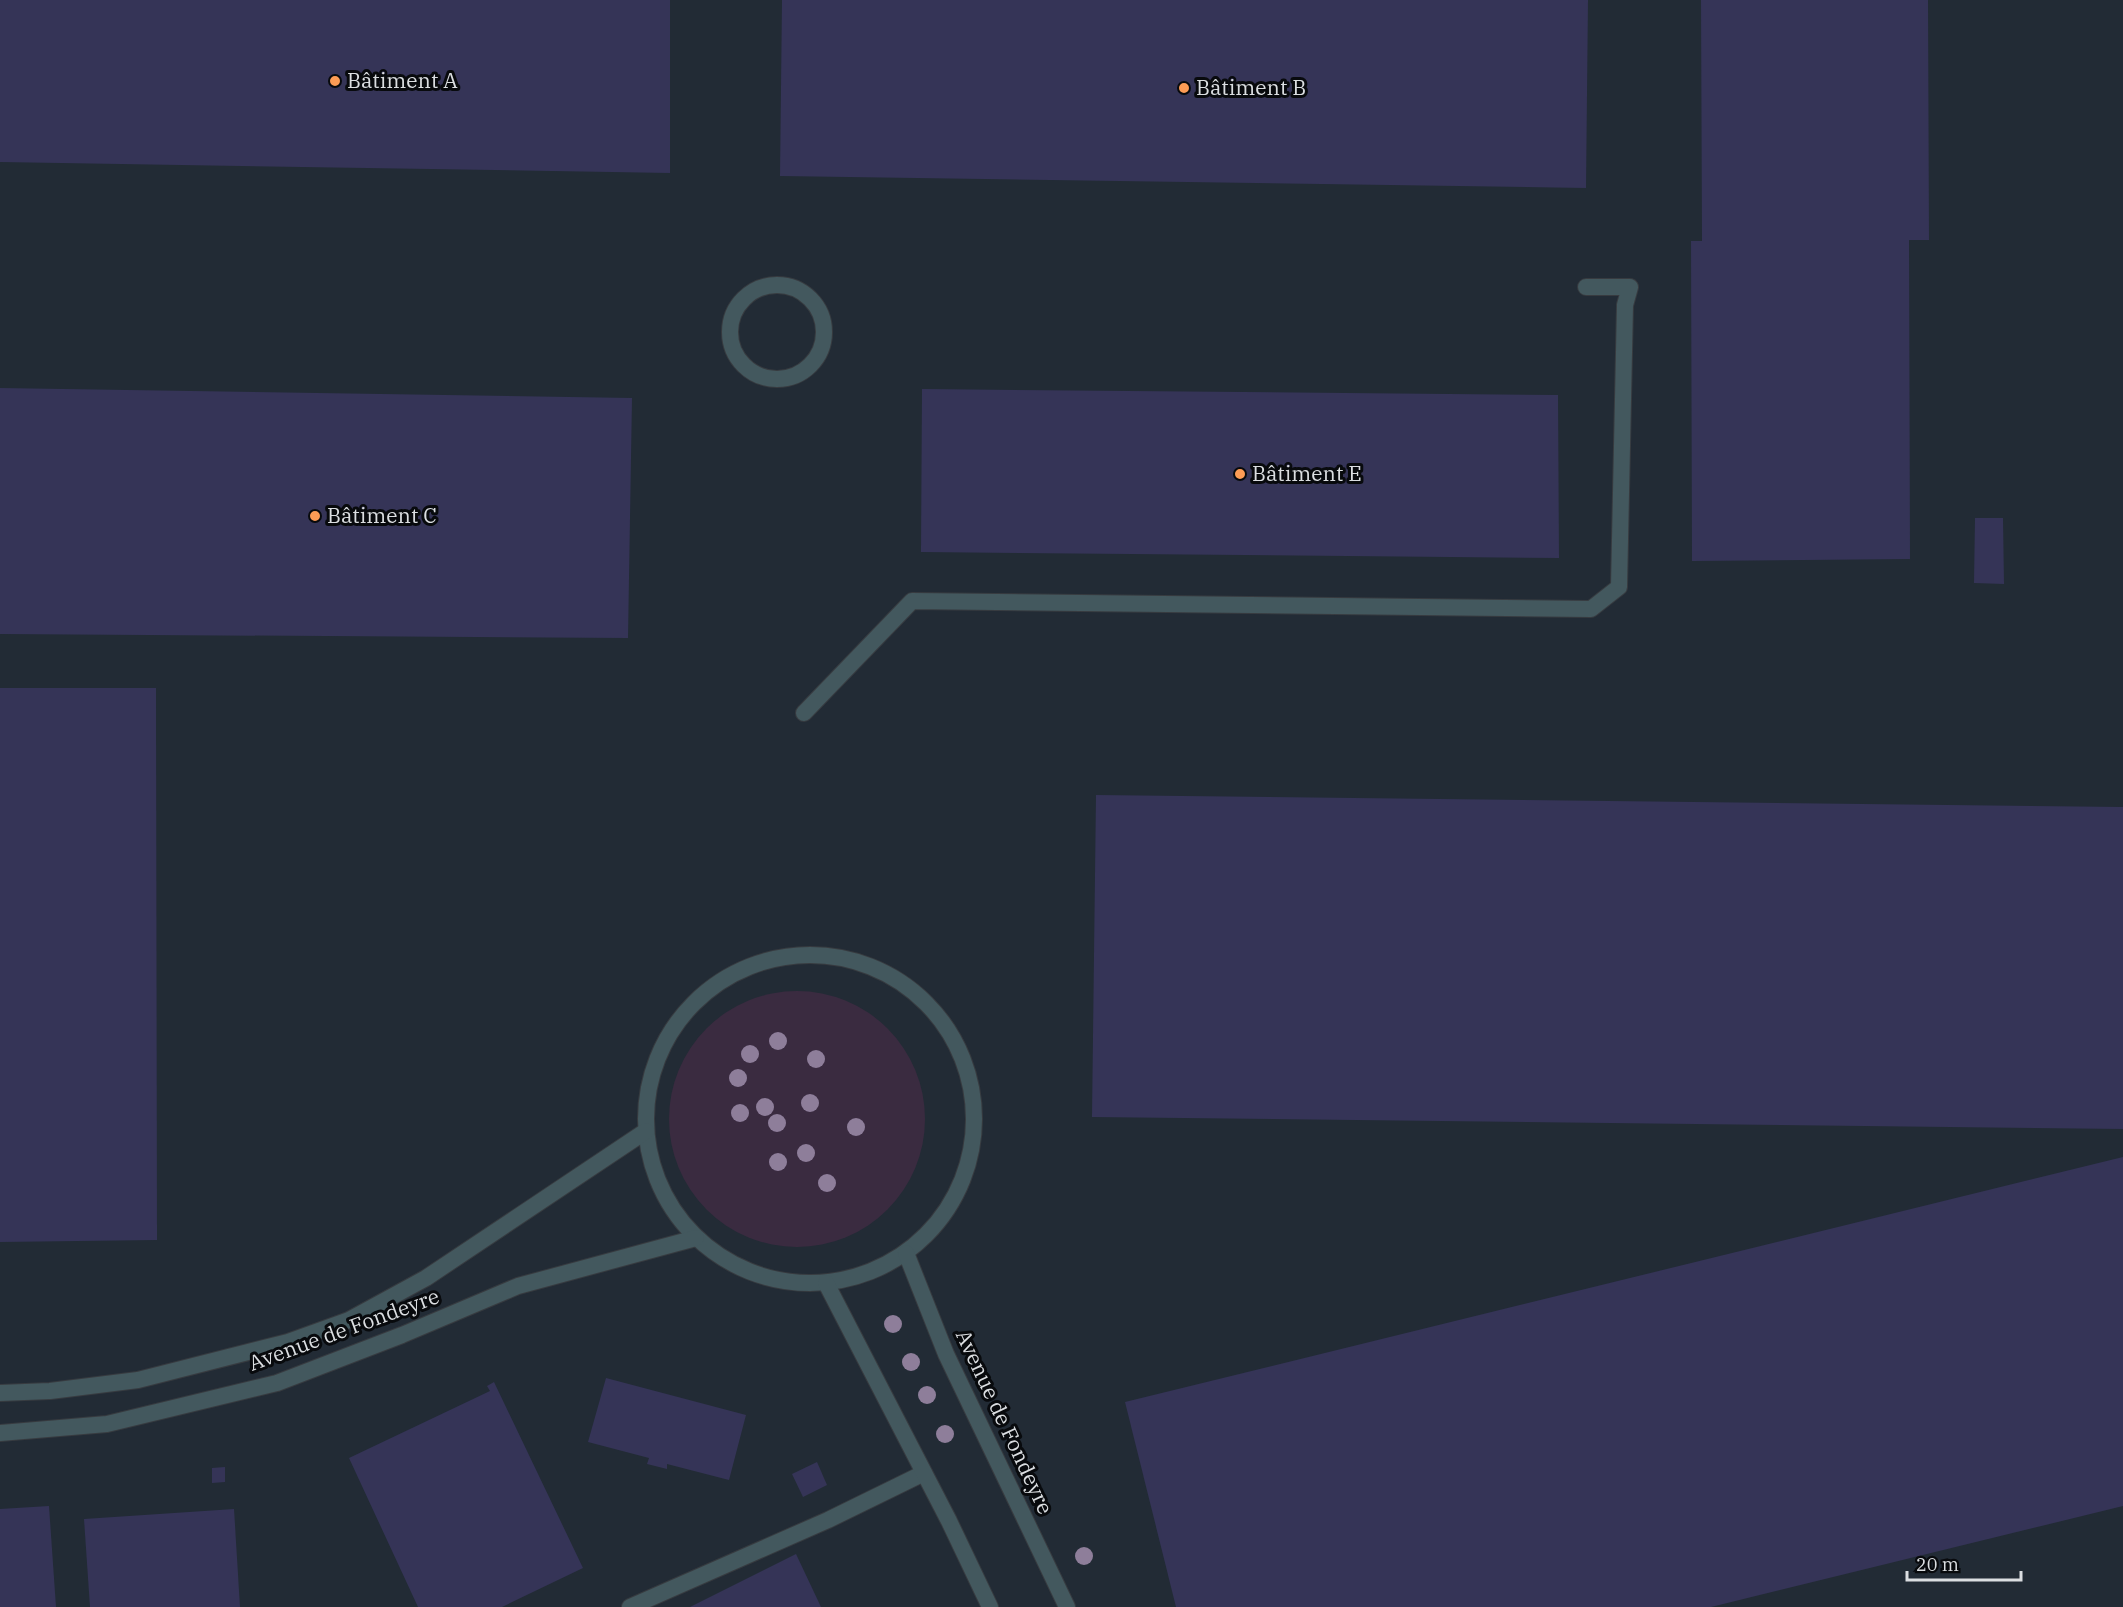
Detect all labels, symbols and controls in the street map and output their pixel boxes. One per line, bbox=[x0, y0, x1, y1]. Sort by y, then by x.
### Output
place label: Bâtiment A bbox=[347, 66, 458, 94]
place label: Bâtiment B bbox=[1196, 73, 1306, 101]
marker: Bâtiment A bbox=[328, 74, 342, 88]
marker: Bâtiment B bbox=[1177, 81, 1191, 95]
place label: Bâtiment E bbox=[1252, 459, 1362, 487]
marker: Bâtiment E bbox=[1233, 467, 1247, 481]
place label: Bâtiment C bbox=[327, 501, 437, 529]
marker: Bâtiment C bbox=[308, 509, 322, 523]
street label: Avenue de Fondeyre bbox=[245, 1282, 443, 1377]
street label: Avenue de Fondeyre bbox=[950, 1325, 1060, 1519]
scale bar bbox=[1907, 1544, 2021, 1582]
text: 20 m bbox=[1916, 1553, 1959, 1576]

